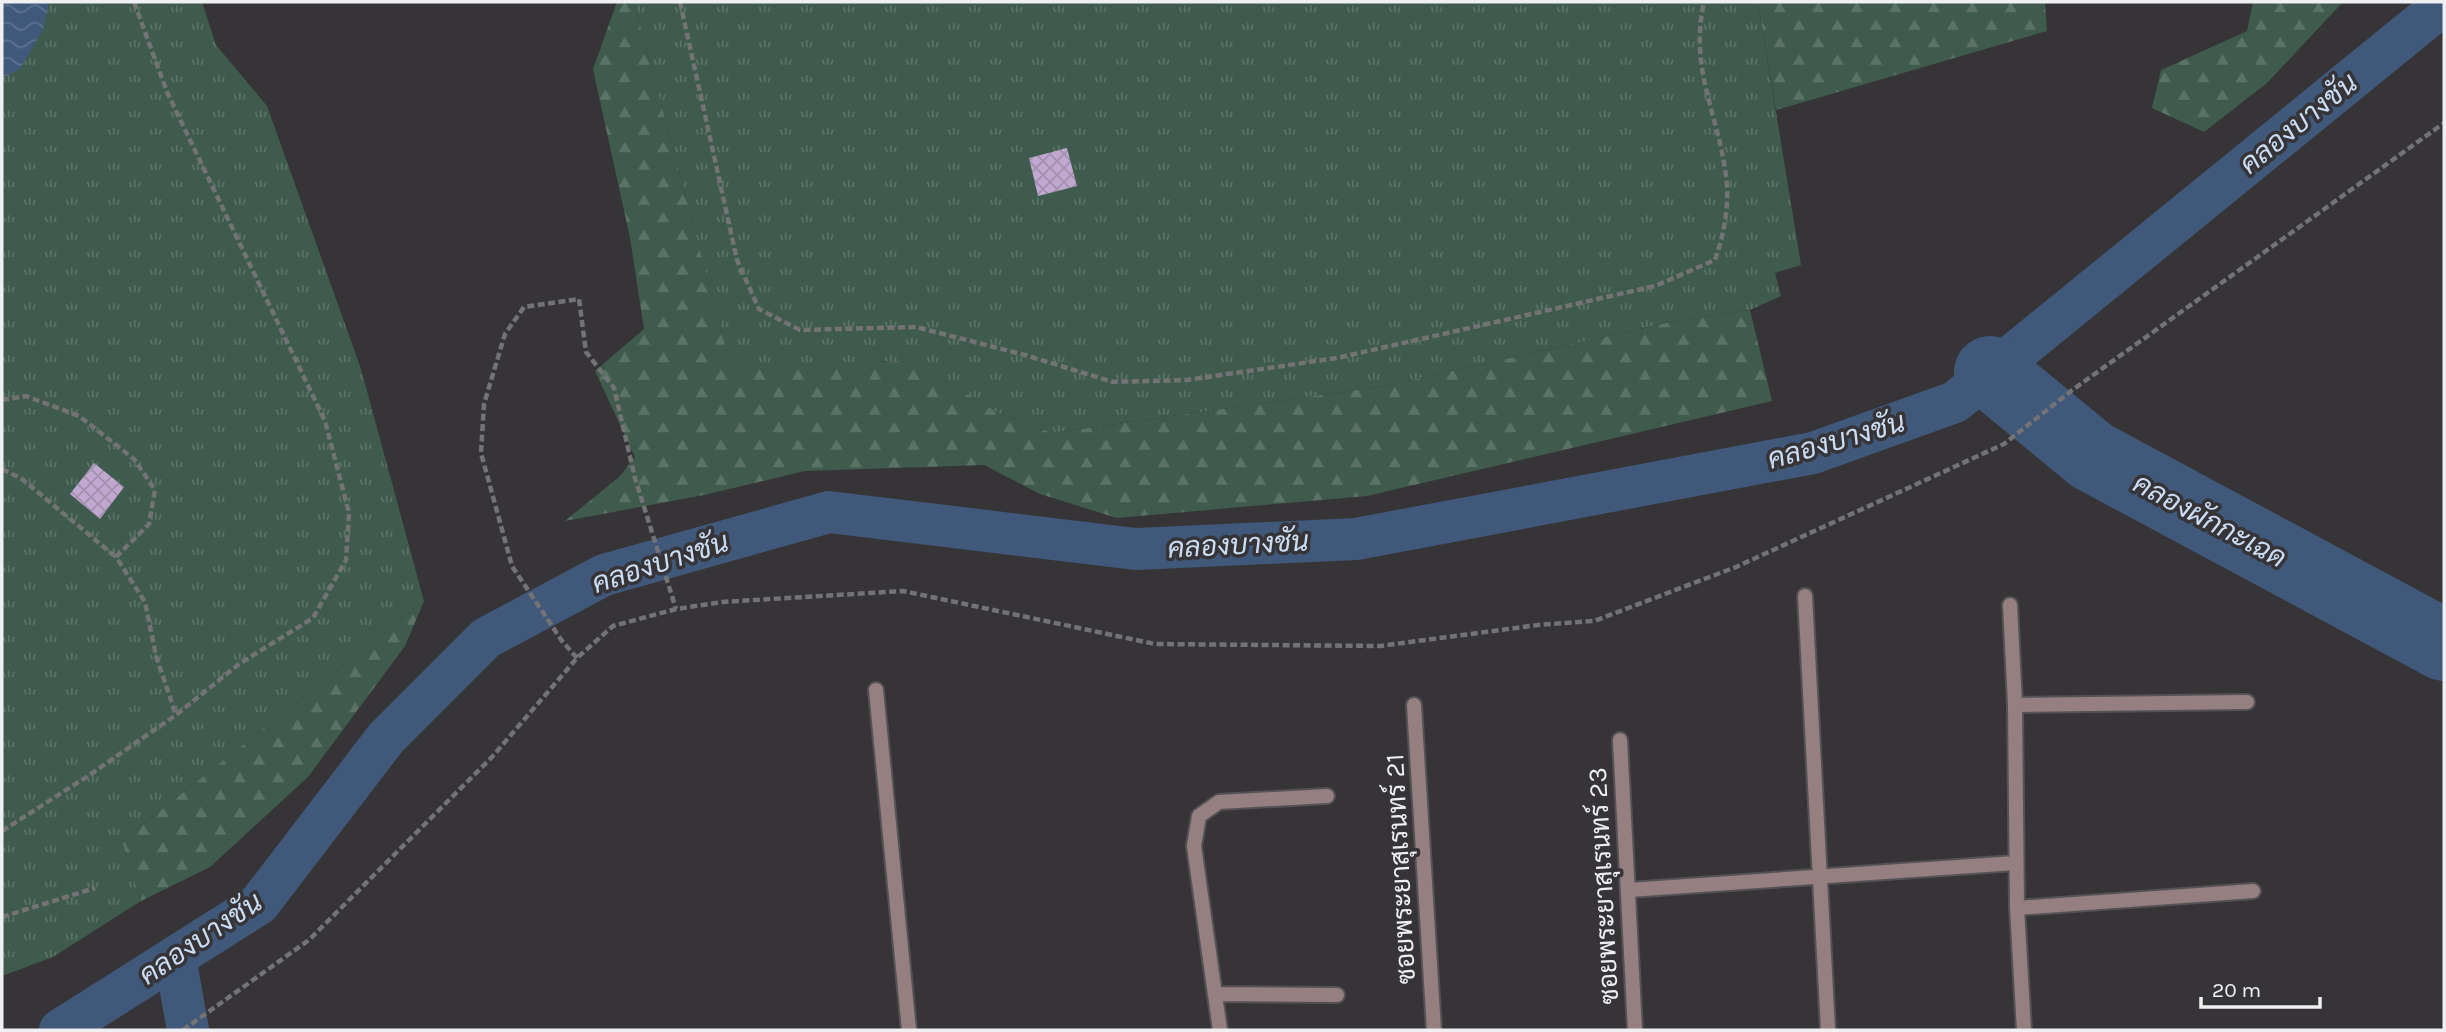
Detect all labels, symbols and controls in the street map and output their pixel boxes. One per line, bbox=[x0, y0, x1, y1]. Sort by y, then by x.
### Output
water label: คลองบางชัน bbox=[2232, 64, 2364, 181]
water label: คลองบางชัน bbox=[1763, 403, 1909, 476]
water label: คลองผักกะเฉด bbox=[2128, 465, 2293, 574]
water label: คลองบางชัน bbox=[1166, 522, 1310, 565]
water label: คลองบางชัน bbox=[587, 523, 733, 600]
street label: ซอยพระยาสุเรนทร์ 21 bbox=[1377, 753, 1424, 985]
street label: ซอยพระยาสุเรนทร์ 23 bbox=[1580, 767, 1627, 1005]
water label: คลองบางชัน bbox=[131, 883, 268, 992]
scale bar bbox=[2201, 965, 2320, 1009]
text: 20 m bbox=[2212, 978, 2261, 1002]

